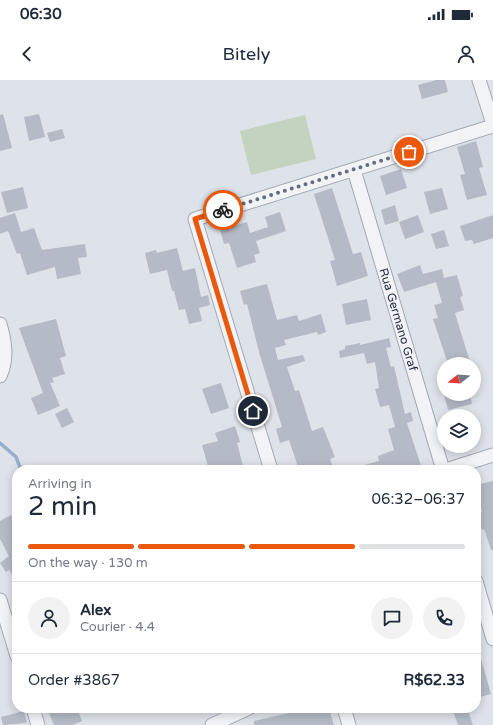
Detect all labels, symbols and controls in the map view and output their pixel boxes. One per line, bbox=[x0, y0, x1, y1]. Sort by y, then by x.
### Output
text: 06:30 bbox=[20, 5, 62, 23]
icon: back bbox=[16, 43, 38, 65]
text: Bitely bbox=[223, 43, 270, 65]
icon: person bbox=[455, 43, 477, 65]
pin bbox=[392, 135, 426, 169]
icon: bag bbox=[398, 141, 420, 163]
courier bbox=[203, 190, 243, 230]
icon: bike bbox=[212, 199, 234, 221]
street label: Rua Germano Graf bbox=[376, 266, 420, 373]
north arrow bbox=[437, 357, 481, 401]
map controls bbox=[437, 357, 481, 453]
pin bbox=[236, 394, 270, 428]
icon: home bbox=[242, 400, 264, 422]
button: layers bbox=[437, 409, 481, 453]
text: Arriving in bbox=[28, 476, 92, 492]
text: 06:32–06:37 bbox=[372, 490, 465, 508]
text: 2 min bbox=[28, 491, 97, 522]
text: On the way · 130 m bbox=[28, 555, 148, 571]
button: person bbox=[28, 597, 70, 639]
button: chat bbox=[371, 597, 413, 639]
button: phone bbox=[423, 597, 465, 639]
text: Alex bbox=[80, 601, 111, 619]
text: Courier · 4.4 bbox=[80, 619, 155, 635]
text: Order #3867 bbox=[28, 671, 120, 689]
text: R$62.33 bbox=[403, 671, 465, 689]

